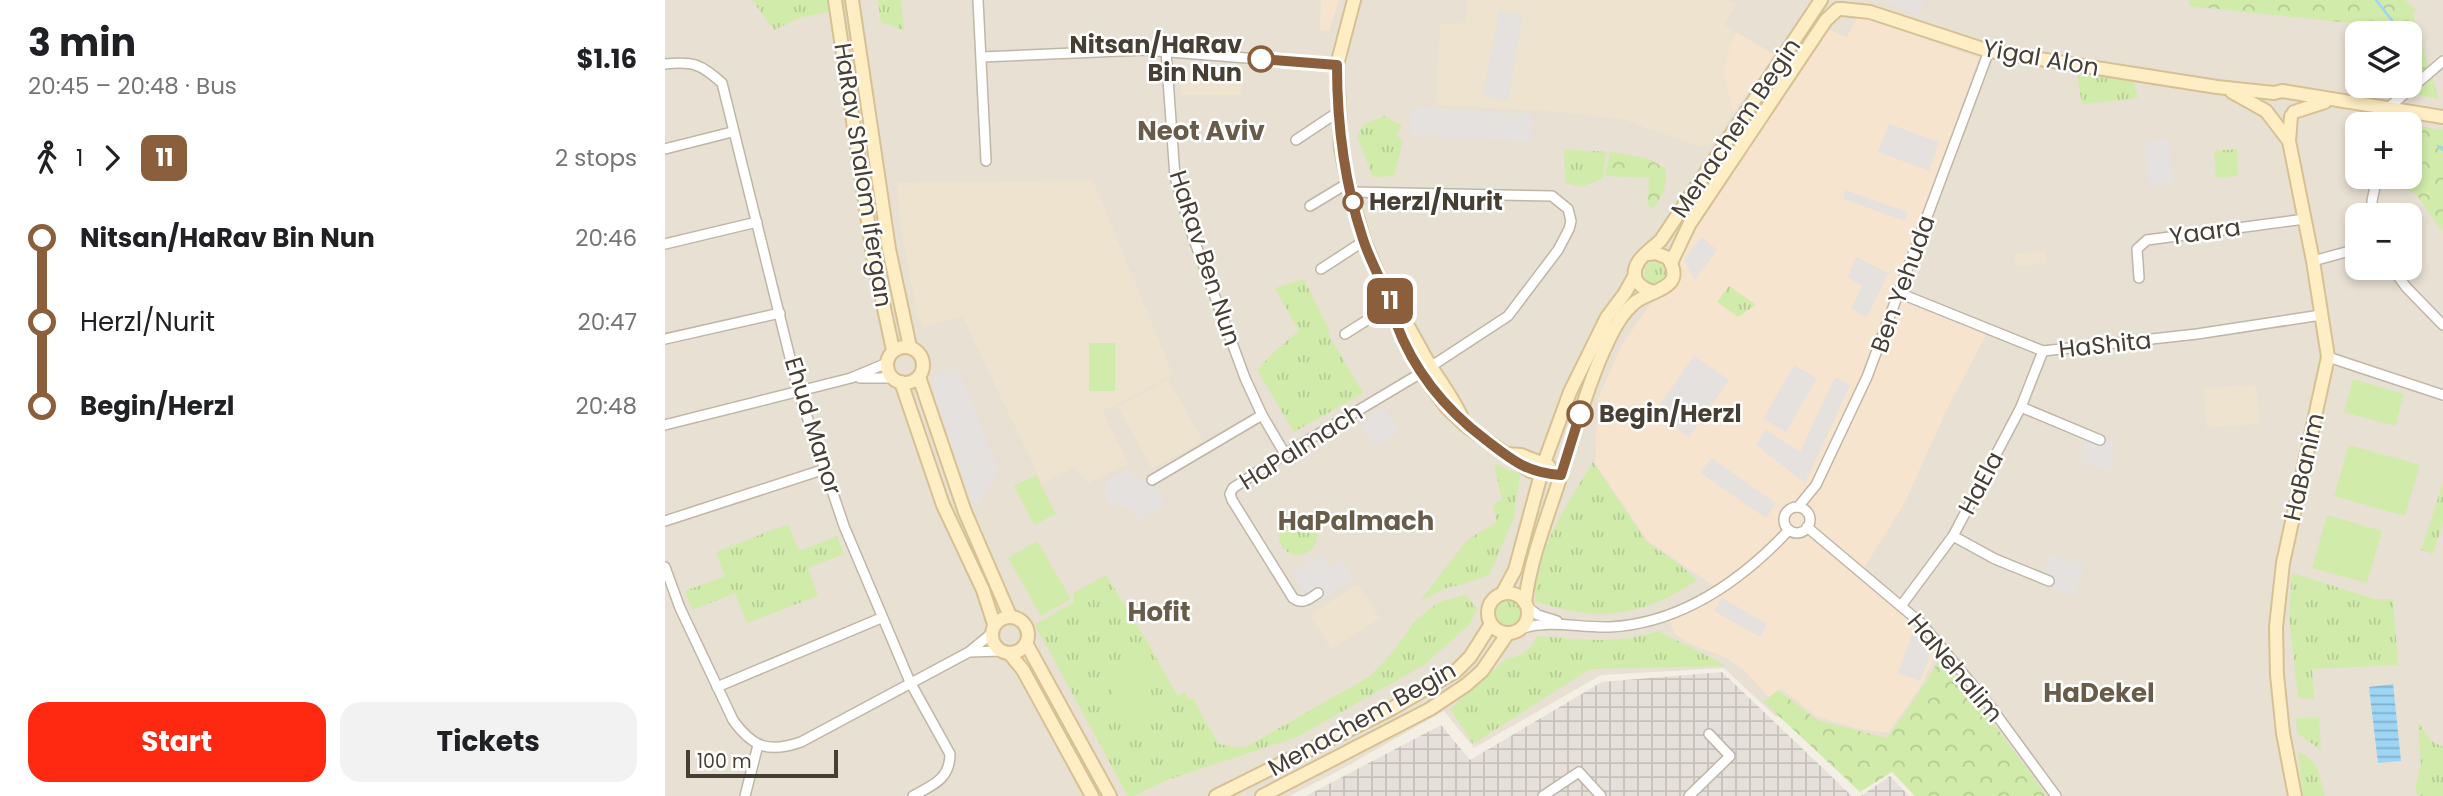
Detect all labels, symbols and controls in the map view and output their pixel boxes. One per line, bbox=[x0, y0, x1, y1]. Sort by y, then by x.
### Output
text: 3 min bbox=[28, 16, 136, 69]
map controls bbox=[2345, 21, 2422, 280]
button: layers bbox=[2345, 21, 2422, 98]
place label: Nitsan/HaRav Bin Nun bbox=[1070, 28, 1242, 89]
street label: Menachem Begin bbox=[1663, 31, 1808, 224]
street label: Yigal Alon bbox=[1980, 31, 2102, 84]
street label: HaRav Shalom Ifergan bbox=[826, 40, 901, 309]
text: $1.16 bbox=[576, 41, 637, 77]
marker: Nitsan/HaRav Bin Nun bbox=[1248, 46, 1274, 72]
text: 20:45 – 20:48 · Bus bbox=[28, 70, 237, 102]
button: + bbox=[2345, 112, 2422, 189]
district label: Neot Aviv bbox=[1137, 113, 1266, 149]
icon: walk bbox=[28, 139, 66, 177]
icon: forward bbox=[93, 139, 131, 177]
text: 11 bbox=[155, 141, 173, 174]
text: 1 bbox=[76, 142, 83, 174]
text: 2 stops bbox=[555, 142, 637, 174]
street label: HaRav Ben Nun bbox=[1162, 166, 1249, 350]
place label: Herzl/Nurit bbox=[1369, 185, 1503, 218]
marker: Herzl/Nurit bbox=[1343, 192, 1363, 212]
button: − bbox=[2345, 203, 2422, 280]
street label: Yaara bbox=[2167, 210, 2243, 253]
street label: Ben Yehuda bbox=[1862, 211, 1943, 357]
text: Nitsan/HaRav Bin Nun bbox=[80, 220, 375, 256]
text: 20:46 bbox=[575, 222, 637, 254]
line badge: 11 bbox=[1359, 278, 1421, 324]
text: 11 bbox=[1381, 284, 1399, 317]
text: Herzl/Nurit bbox=[80, 304, 215, 340]
text: 20:47 bbox=[577, 306, 637, 338]
street label: HaShita bbox=[2057, 323, 2153, 366]
street label: Ehud Manor bbox=[777, 353, 850, 499]
text: Begin/Herzl bbox=[80, 388, 235, 424]
text: 20:48 bbox=[575, 390, 637, 422]
street label: HaPalmach bbox=[1233, 396, 1369, 498]
place label: Begin/Herzl bbox=[1599, 397, 1742, 430]
marker: Begin/Herzl bbox=[1567, 401, 1593, 427]
street label: HaBanim bbox=[2275, 410, 2332, 524]
street label: HaEla bbox=[1950, 445, 2011, 520]
district label: HaPalmach bbox=[1278, 503, 1434, 539]
district label: Hofit bbox=[1127, 594, 1191, 630]
street label: HaNehalim bbox=[1900, 606, 2011, 729]
street label: Menachem Begin bbox=[1262, 653, 1462, 784]
district label: HaDekel bbox=[2043, 675, 2155, 711]
button: Start bbox=[28, 702, 326, 782]
button: Tickets bbox=[340, 702, 637, 782]
scale bar bbox=[686, 747, 838, 779]
text: 100 m bbox=[697, 748, 752, 775]

